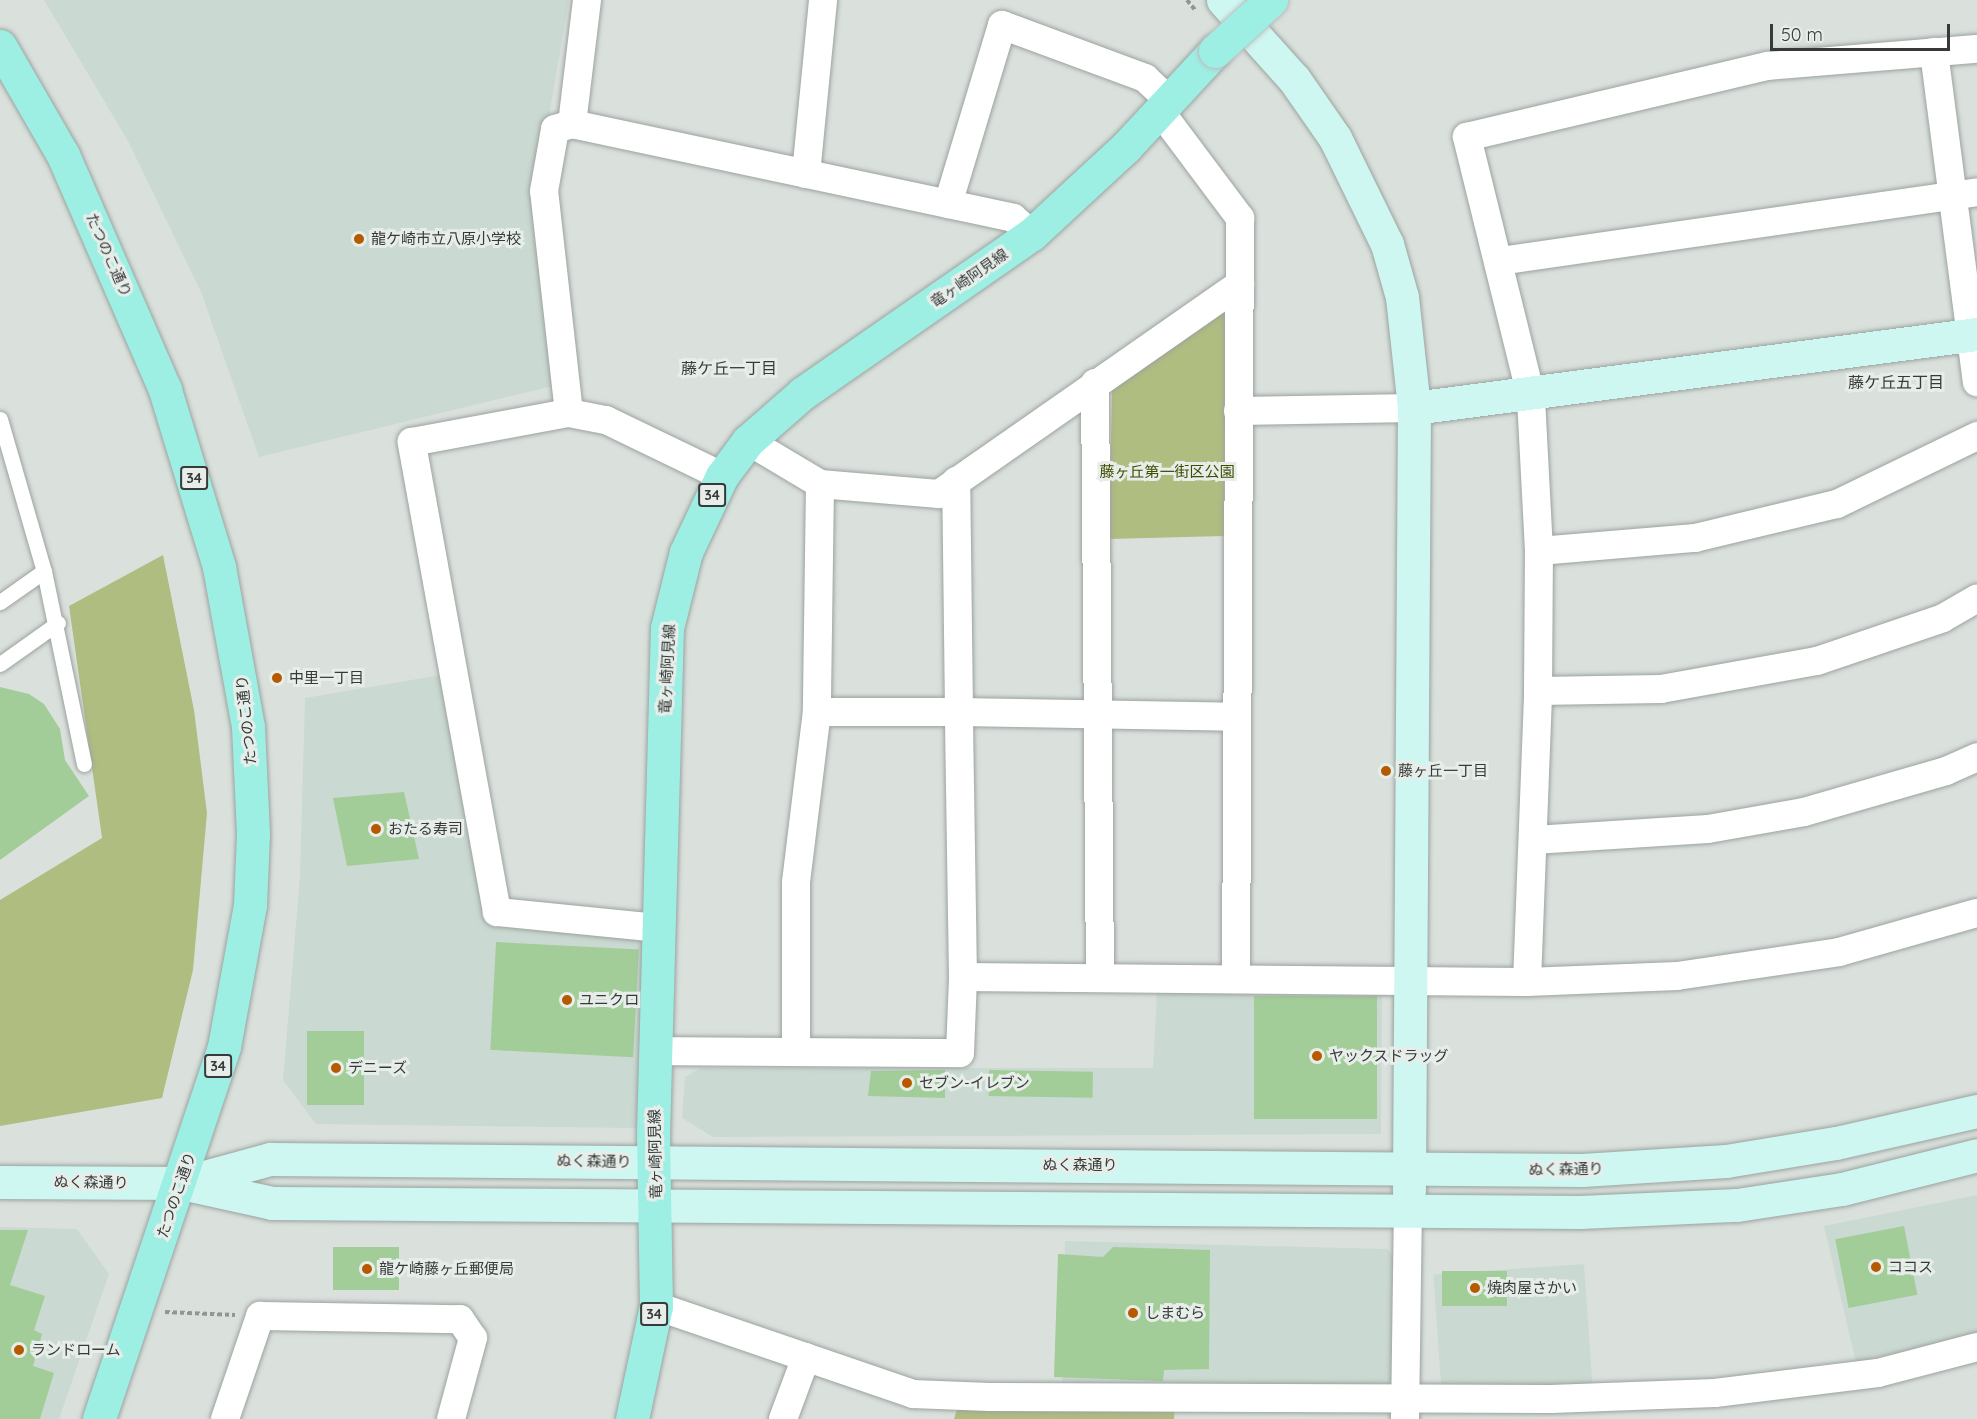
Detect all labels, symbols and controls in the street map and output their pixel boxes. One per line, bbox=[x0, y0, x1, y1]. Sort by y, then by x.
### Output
scale bar bbox=[1773, 12, 1953, 50]
text: 50 m bbox=[1781, 23, 1823, 46]
street label: たつのこ通り bbox=[82, 210, 136, 300]
place label: 龍ケ崎市立八原小学校 bbox=[371, 230, 521, 248]
marker: 龍ケ崎市立八原小学校 bbox=[352, 232, 366, 246]
street label: 竜ヶ崎阿見線 bbox=[927, 245, 1011, 311]
district label: 藤ケ丘一丁目 bbox=[681, 358, 777, 378]
district label: 藤ケ丘五丁目 bbox=[1848, 372, 1944, 392]
park label: 藤ヶ丘第一街区公園 bbox=[1100, 463, 1234, 481]
road number: 34 bbox=[179, 467, 209, 489]
road number: 34 bbox=[697, 484, 727, 506]
street label: 竜ヶ崎阿見線 bbox=[656, 624, 678, 714]
place label: 中里一丁目 bbox=[289, 669, 364, 687]
marker: 中里一丁目 bbox=[270, 671, 284, 685]
street label: たつのこ通り bbox=[232, 674, 260, 766]
place label: 藤ヶ丘一丁目 bbox=[1398, 762, 1488, 780]
marker: 藤ヶ丘一丁目 bbox=[1379, 764, 1393, 778]
place label: おたる寿司 bbox=[388, 820, 463, 838]
marker: おたる寿司 bbox=[369, 822, 383, 836]
place label: ユニクロ bbox=[579, 991, 639, 1009]
marker: ユニクロ bbox=[560, 993, 574, 1007]
place label: ヤックスドラッグ bbox=[1329, 1047, 1449, 1065]
marker: ヤックスドラッグ bbox=[1310, 1049, 1324, 1063]
road number: 34 bbox=[203, 1055, 233, 1077]
place label: デニーズ bbox=[348, 1059, 408, 1077]
marker: デニーズ bbox=[329, 1061, 343, 1075]
place label: セブン-イレブン bbox=[919, 1074, 1030, 1092]
marker: セブン-イレブン bbox=[900, 1076, 914, 1090]
street label: 竜ヶ崎阿見線 bbox=[645, 1109, 665, 1199]
street label: たつのこ通り bbox=[153, 1150, 199, 1240]
street label: ぬく森通り bbox=[556, 1151, 632, 1171]
street label: ぬく森通り bbox=[1043, 1156, 1117, 1174]
street label: ぬく森通り bbox=[1528, 1159, 1604, 1179]
street label: ぬく森通り bbox=[53, 1172, 129, 1192]
place label: ココス bbox=[1888, 1258, 1933, 1276]
place label: 龍ケ崎藤ヶ丘郵便局 bbox=[379, 1260, 514, 1278]
marker: ココス bbox=[1869, 1260, 1883, 1274]
marker: 龍ケ崎藤ヶ丘郵便局 bbox=[360, 1262, 374, 1276]
place label: 焼肉屋さかい bbox=[1487, 1279, 1577, 1297]
marker: 焼肉屋さかい bbox=[1468, 1281, 1482, 1295]
road number: 34 bbox=[639, 1303, 669, 1325]
place label: しまむら bbox=[1145, 1304, 1205, 1322]
marker: しまむら bbox=[1126, 1306, 1140, 1320]
place label: ランドローム bbox=[31, 1341, 121, 1359]
marker: ランドローム bbox=[12, 1343, 26, 1357]

